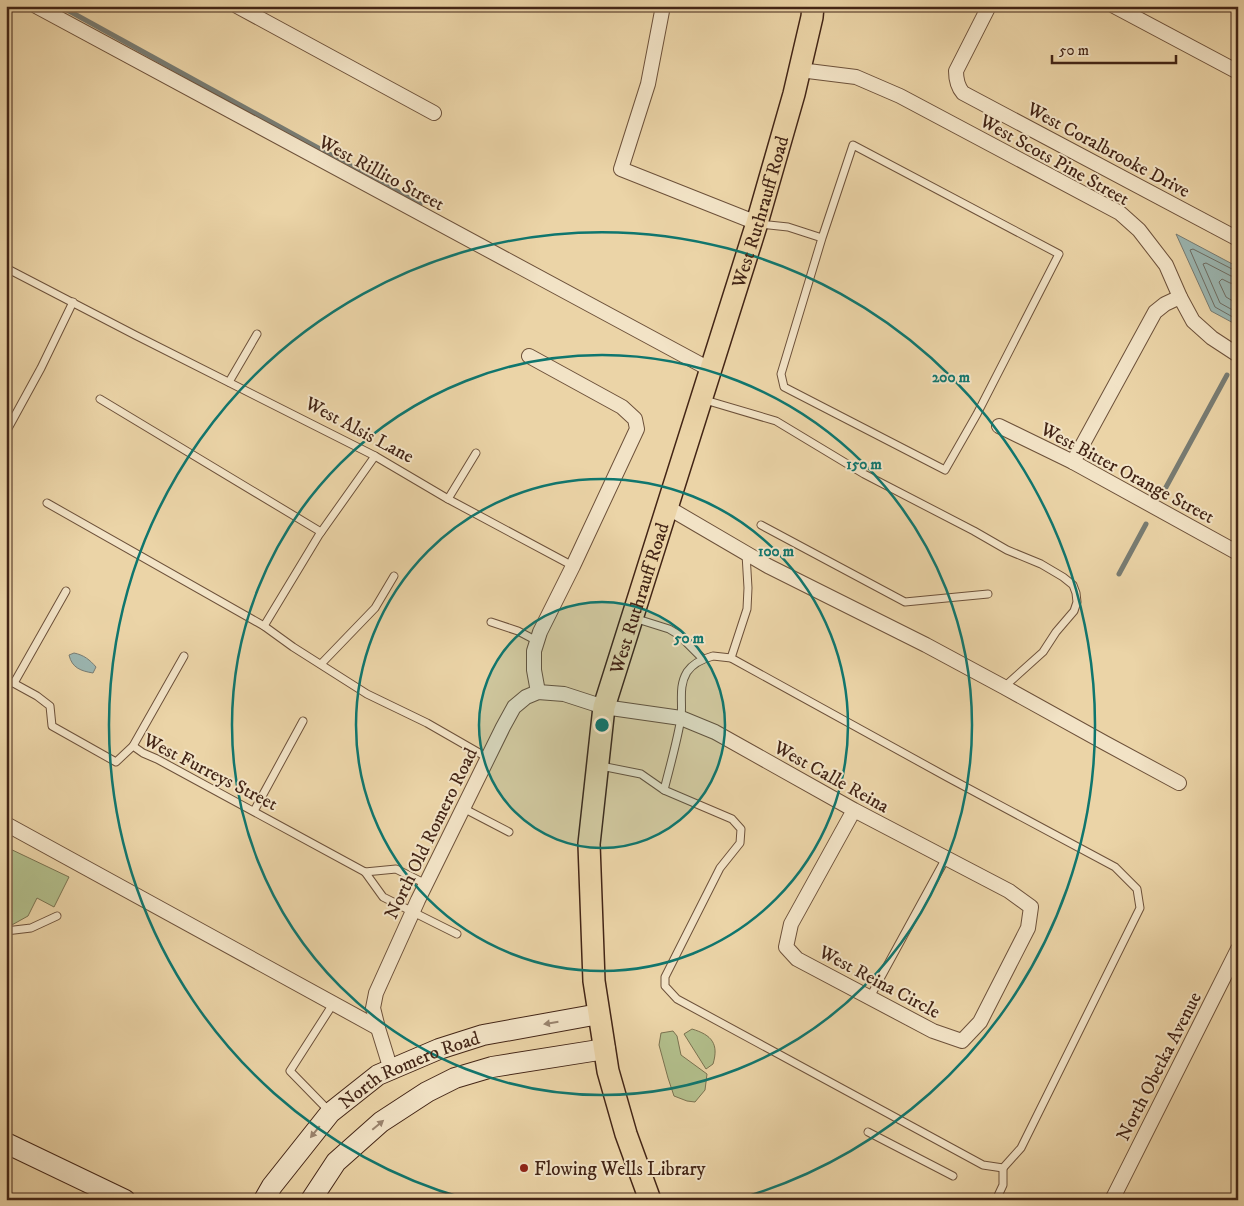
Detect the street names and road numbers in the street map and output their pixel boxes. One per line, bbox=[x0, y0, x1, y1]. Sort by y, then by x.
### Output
street label: West Coralbrooke Drive bbox=[1022, 97, 1194, 203]
street label: West Scots Pine Street bbox=[975, 109, 1133, 211]
street label: West Rillito Street bbox=[314, 130, 448, 216]
street label: West Ruthrauff Road bbox=[727, 133, 795, 292]
street label: West Alsis Lane bbox=[300, 392, 418, 469]
street label: West Bitter Orange Street bbox=[1036, 417, 1218, 529]
street label: West Ruthrauff Road bbox=[605, 520, 675, 678]
street label: West Furreys Street bbox=[138, 728, 281, 816]
street label: West Calle Reina bbox=[769, 736, 893, 818]
street label: North Old Romero Road bbox=[380, 744, 483, 923]
street label: West Reina Circle bbox=[814, 940, 944, 1024]
street label: North Obetka Avenue bbox=[1112, 988, 1207, 1145]
street label: North Romero Road bbox=[335, 1027, 483, 1115]

